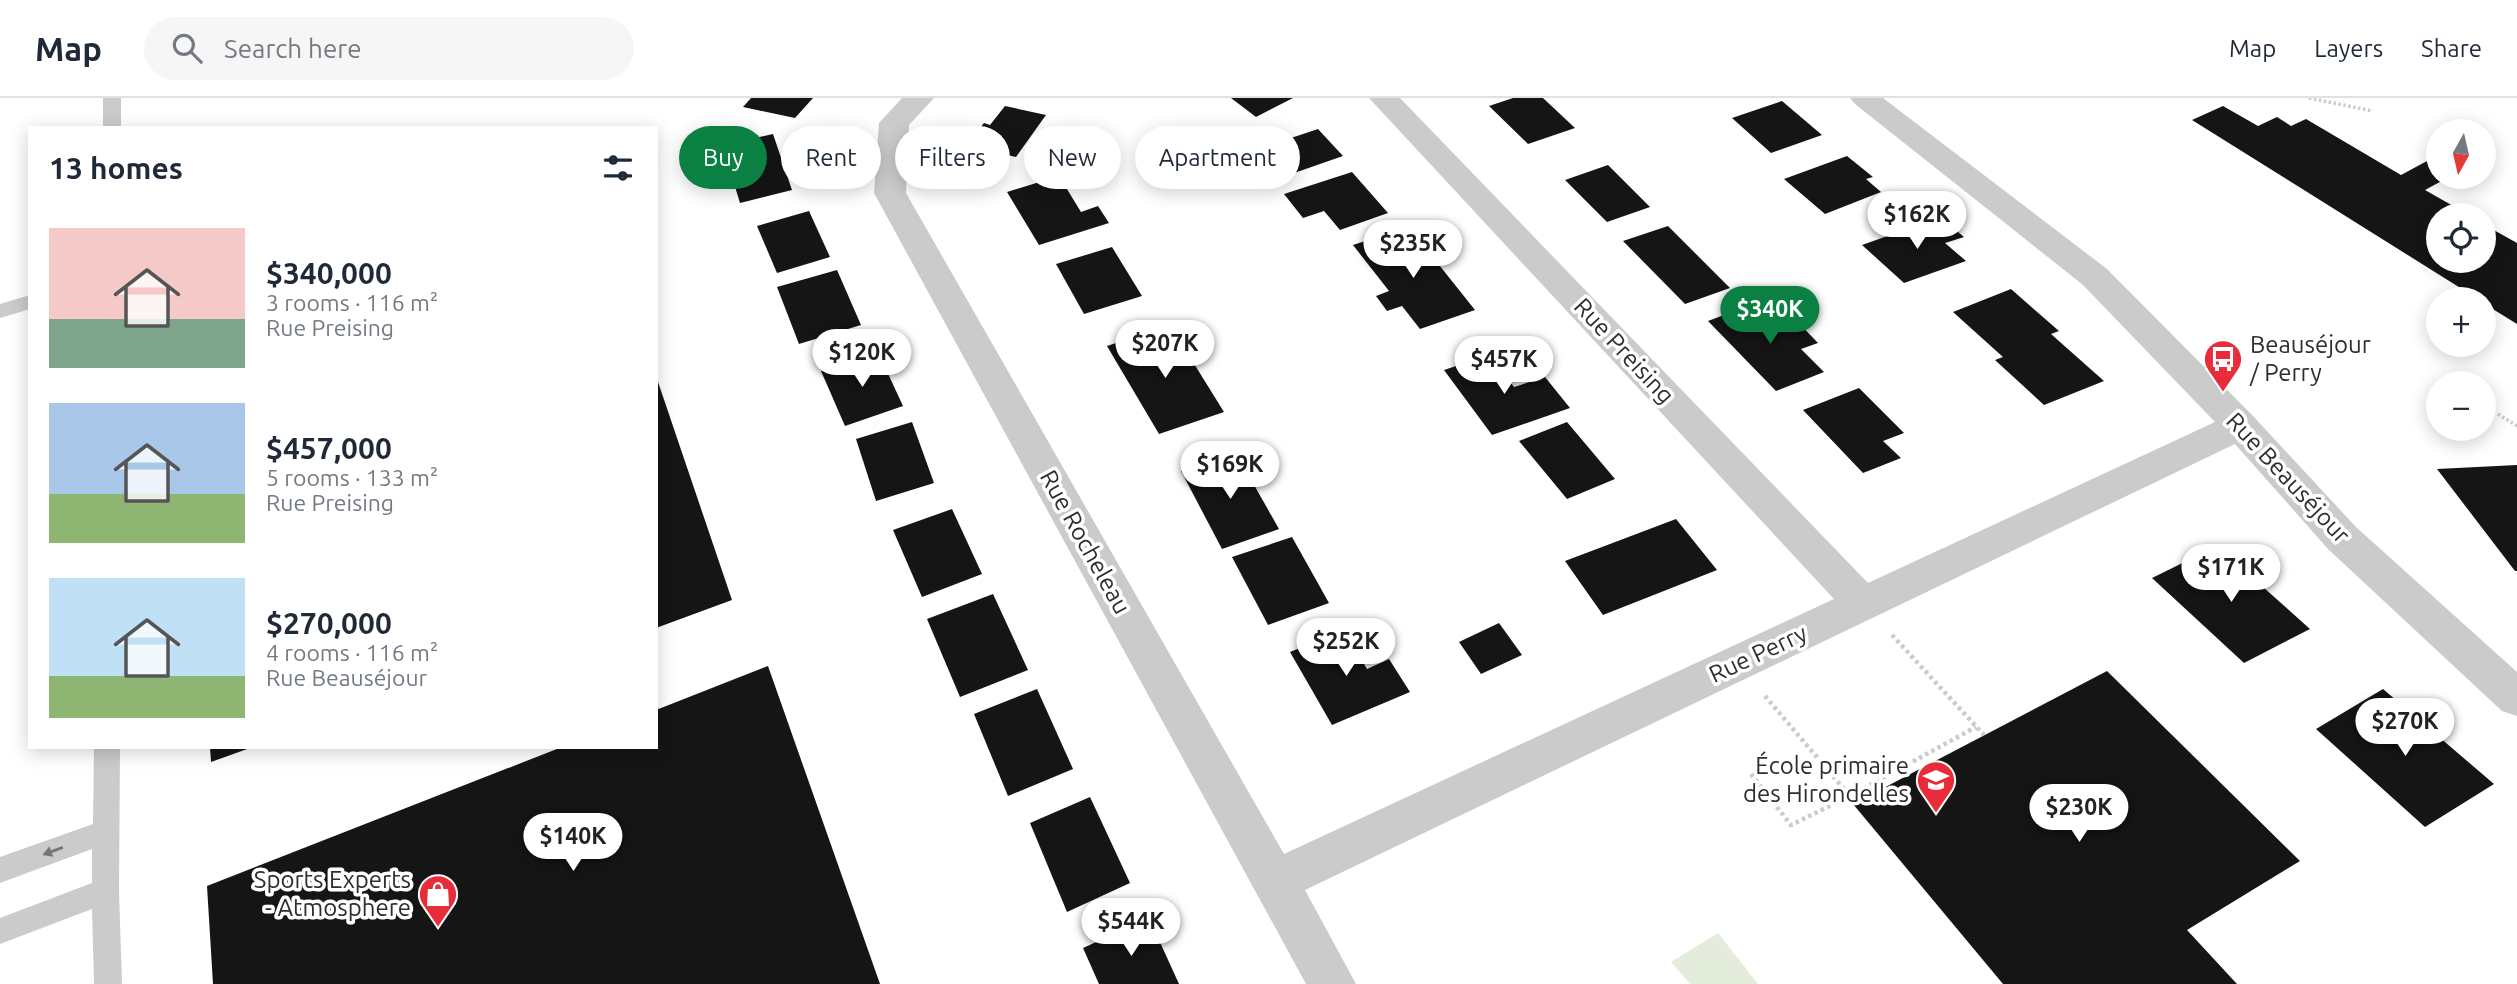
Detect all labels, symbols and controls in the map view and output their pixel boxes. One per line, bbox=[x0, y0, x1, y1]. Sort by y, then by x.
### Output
search box bbox=[144, 17, 634, 80]
icon: search bbox=[168, 29, 206, 67]
text: Map bbox=[35, 30, 102, 67]
text: Search here bbox=[224, 34, 362, 63]
text: Map bbox=[2229, 35, 2276, 62]
text: Layers bbox=[2314, 35, 2383, 62]
text: Share bbox=[2421, 35, 2482, 62]
north arrow bbox=[2426, 119, 2496, 189]
map controls bbox=[2426, 119, 2496, 441]
chip: Buy bbox=[679, 126, 767, 189]
chip: Rent bbox=[781, 126, 881, 189]
chip: Filters bbox=[895, 126, 1010, 189]
chip: New bbox=[1024, 126, 1121, 189]
chip: Apartment bbox=[1135, 126, 1300, 189]
icon: filters bbox=[599, 149, 637, 187]
text: 13 homes bbox=[49, 151, 183, 185]
pin: $162K bbox=[1868, 192, 1966, 251]
text: $162K bbox=[1883, 201, 1951, 226]
button: locate bbox=[2426, 203, 2496, 273]
pin: $235K bbox=[1364, 220, 1462, 280]
text: $235K bbox=[1379, 230, 1447, 255]
icon: home bbox=[105, 256, 189, 340]
text: $340,000 bbox=[266, 256, 392, 290]
pin: $340K bbox=[1721, 286, 1819, 346]
button: + bbox=[2426, 287, 2496, 357]
text: 3 rooms · 116 m² bbox=[266, 290, 438, 315]
street label: Rue Preising bbox=[1569, 293, 1680, 409]
text: $340K bbox=[1736, 296, 1804, 321]
text: Rue Preising bbox=[266, 315, 394, 340]
pin: $207K bbox=[1116, 320, 1214, 380]
pin: $120K bbox=[813, 330, 911, 389]
text: $207K bbox=[1131, 330, 1199, 355]
place label: Beauséjour / Perry bbox=[2249, 331, 2371, 386]
pin: $457K bbox=[1455, 336, 1553, 396]
bus stop icon: Beauséjour / Perry bbox=[2202, 338, 2244, 393]
text: $120K bbox=[828, 339, 896, 364]
text: $457K bbox=[1470, 346, 1538, 371]
button: − bbox=[2426, 371, 2496, 441]
street label: Rue Beauséjour bbox=[2221, 407, 2356, 548]
icon: home bbox=[105, 431, 189, 515]
text: $457,000 bbox=[266, 431, 392, 465]
pin: $169K bbox=[1181, 442, 1279, 501]
text: $169K bbox=[1196, 451, 1264, 476]
text: 5 rooms · 133 m² bbox=[266, 465, 438, 490]
street label: Rue Rocheleau bbox=[1035, 465, 1136, 618]
text: Rue Preising bbox=[266, 490, 394, 515]
pin: $171K bbox=[2182, 545, 2280, 604]
text: $171K bbox=[2197, 554, 2265, 579]
icon: home bbox=[105, 606, 189, 690]
text: $270,000 bbox=[266, 606, 392, 640]
pin: $252K bbox=[1297, 618, 1395, 678]
street label: Rue Perry bbox=[1705, 619, 1811, 688]
text: $252K bbox=[1312, 628, 1380, 653]
text: 4 rooms · 116 m² bbox=[266, 640, 438, 665]
text: Rue Beauséjour bbox=[266, 665, 427, 690]
pin: $270K bbox=[2356, 698, 2454, 758]
text: $270K bbox=[2371, 708, 2439, 733]
place label: École primaire des Hirondelles bbox=[1743, 751, 1909, 807]
school or university icon: École primaire des Hirondelles bbox=[1915, 759, 1957, 814]
pin: $230K bbox=[2030, 784, 2128, 844]
text: $230K bbox=[2045, 794, 2113, 819]
pin: $140K bbox=[524, 814, 622, 873]
text: $140K bbox=[539, 823, 607, 848]
one-way arrow bbox=[43, 846, 64, 857]
place label: Sports Experts - Atmosphere bbox=[254, 866, 411, 921]
shop icon: Sports Experts - Atmosphere bbox=[417, 873, 459, 928]
pin: $544K bbox=[1082, 898, 1180, 958]
text: $544K bbox=[1097, 908, 1165, 933]

